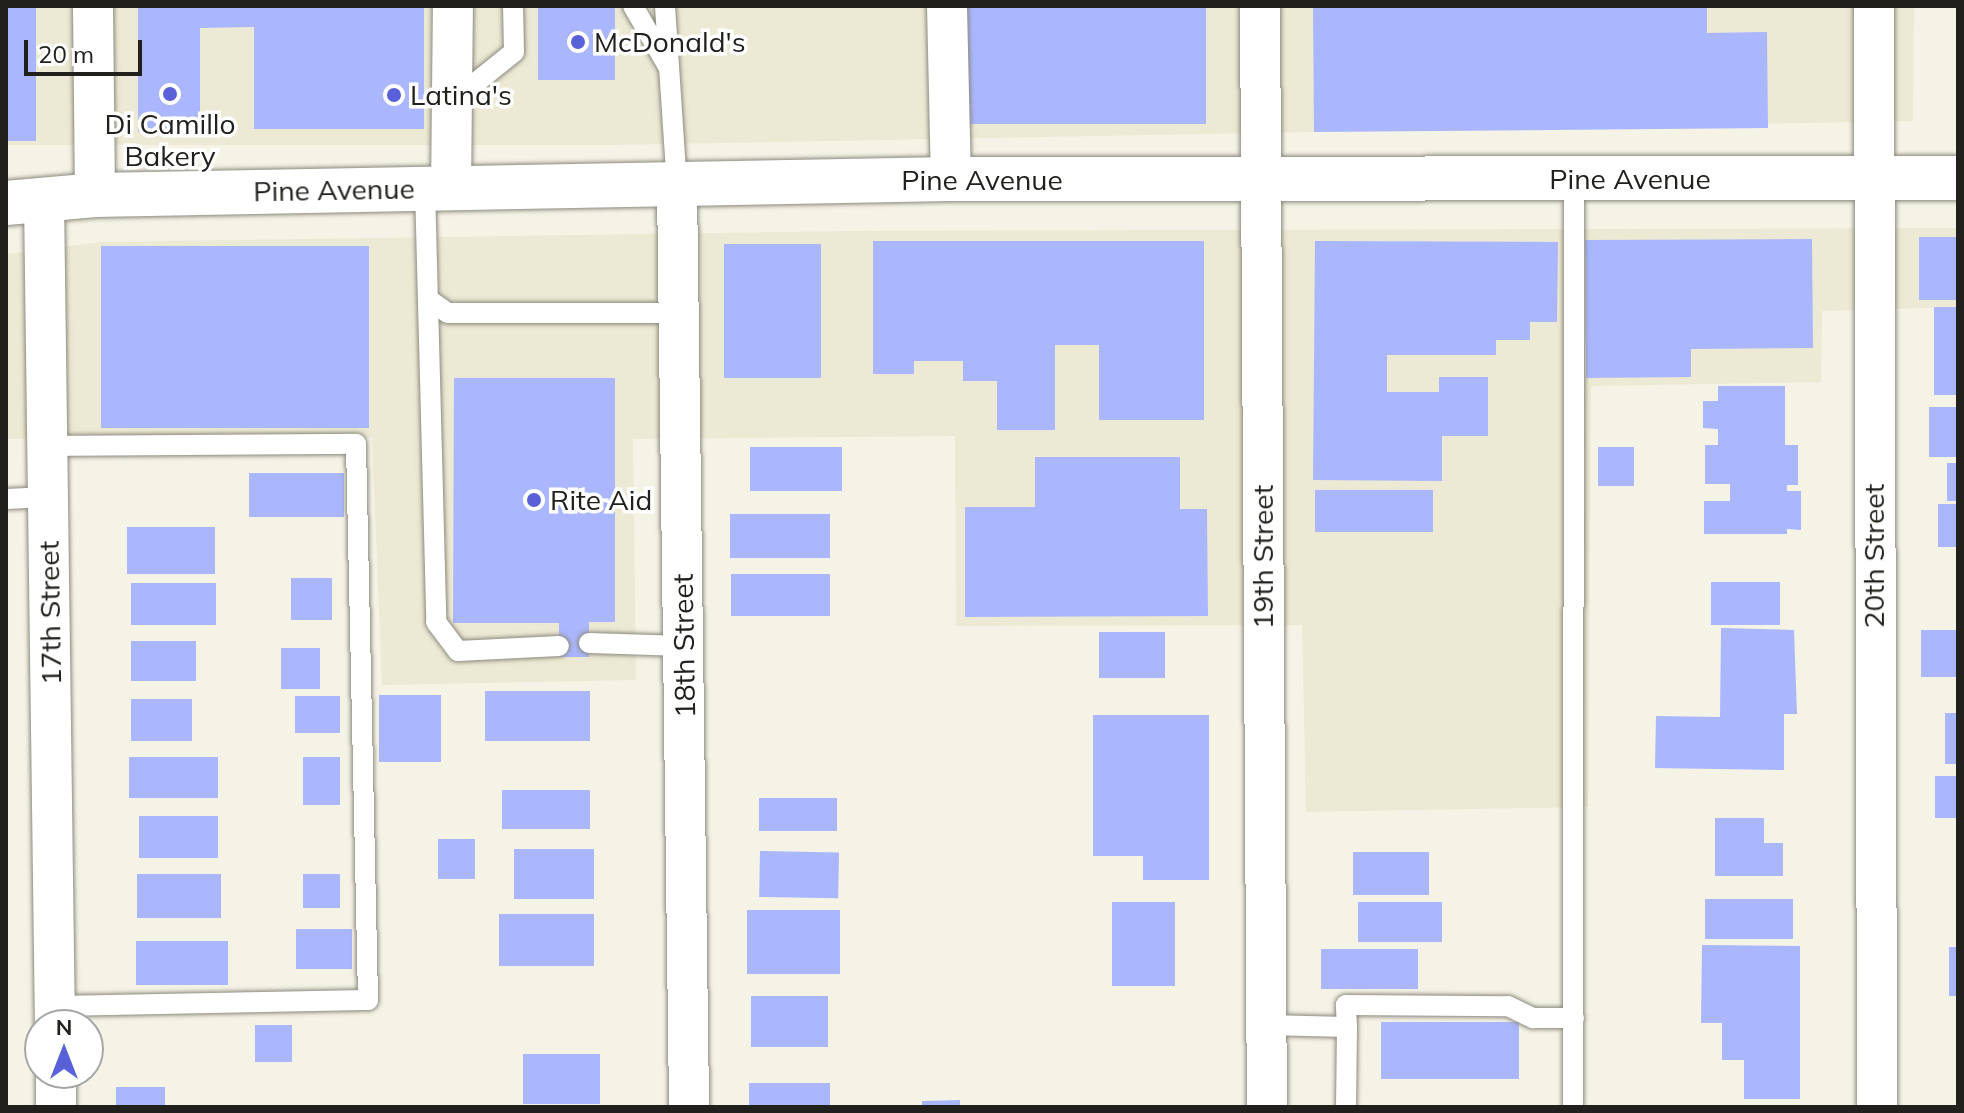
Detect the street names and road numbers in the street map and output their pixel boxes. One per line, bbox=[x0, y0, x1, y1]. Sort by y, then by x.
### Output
street label: Pine Avenue bbox=[1549, 162, 1711, 196]
street label: Pine Avenue bbox=[901, 163, 1063, 197]
street label: Pine Avenue bbox=[253, 172, 415, 208]
street label: 20th Street bbox=[1857, 484, 1891, 628]
street label: 19th Street bbox=[1246, 485, 1280, 629]
street label: 17th Street bbox=[32, 540, 68, 686]
street label: 18th Street bbox=[666, 573, 702, 719]

